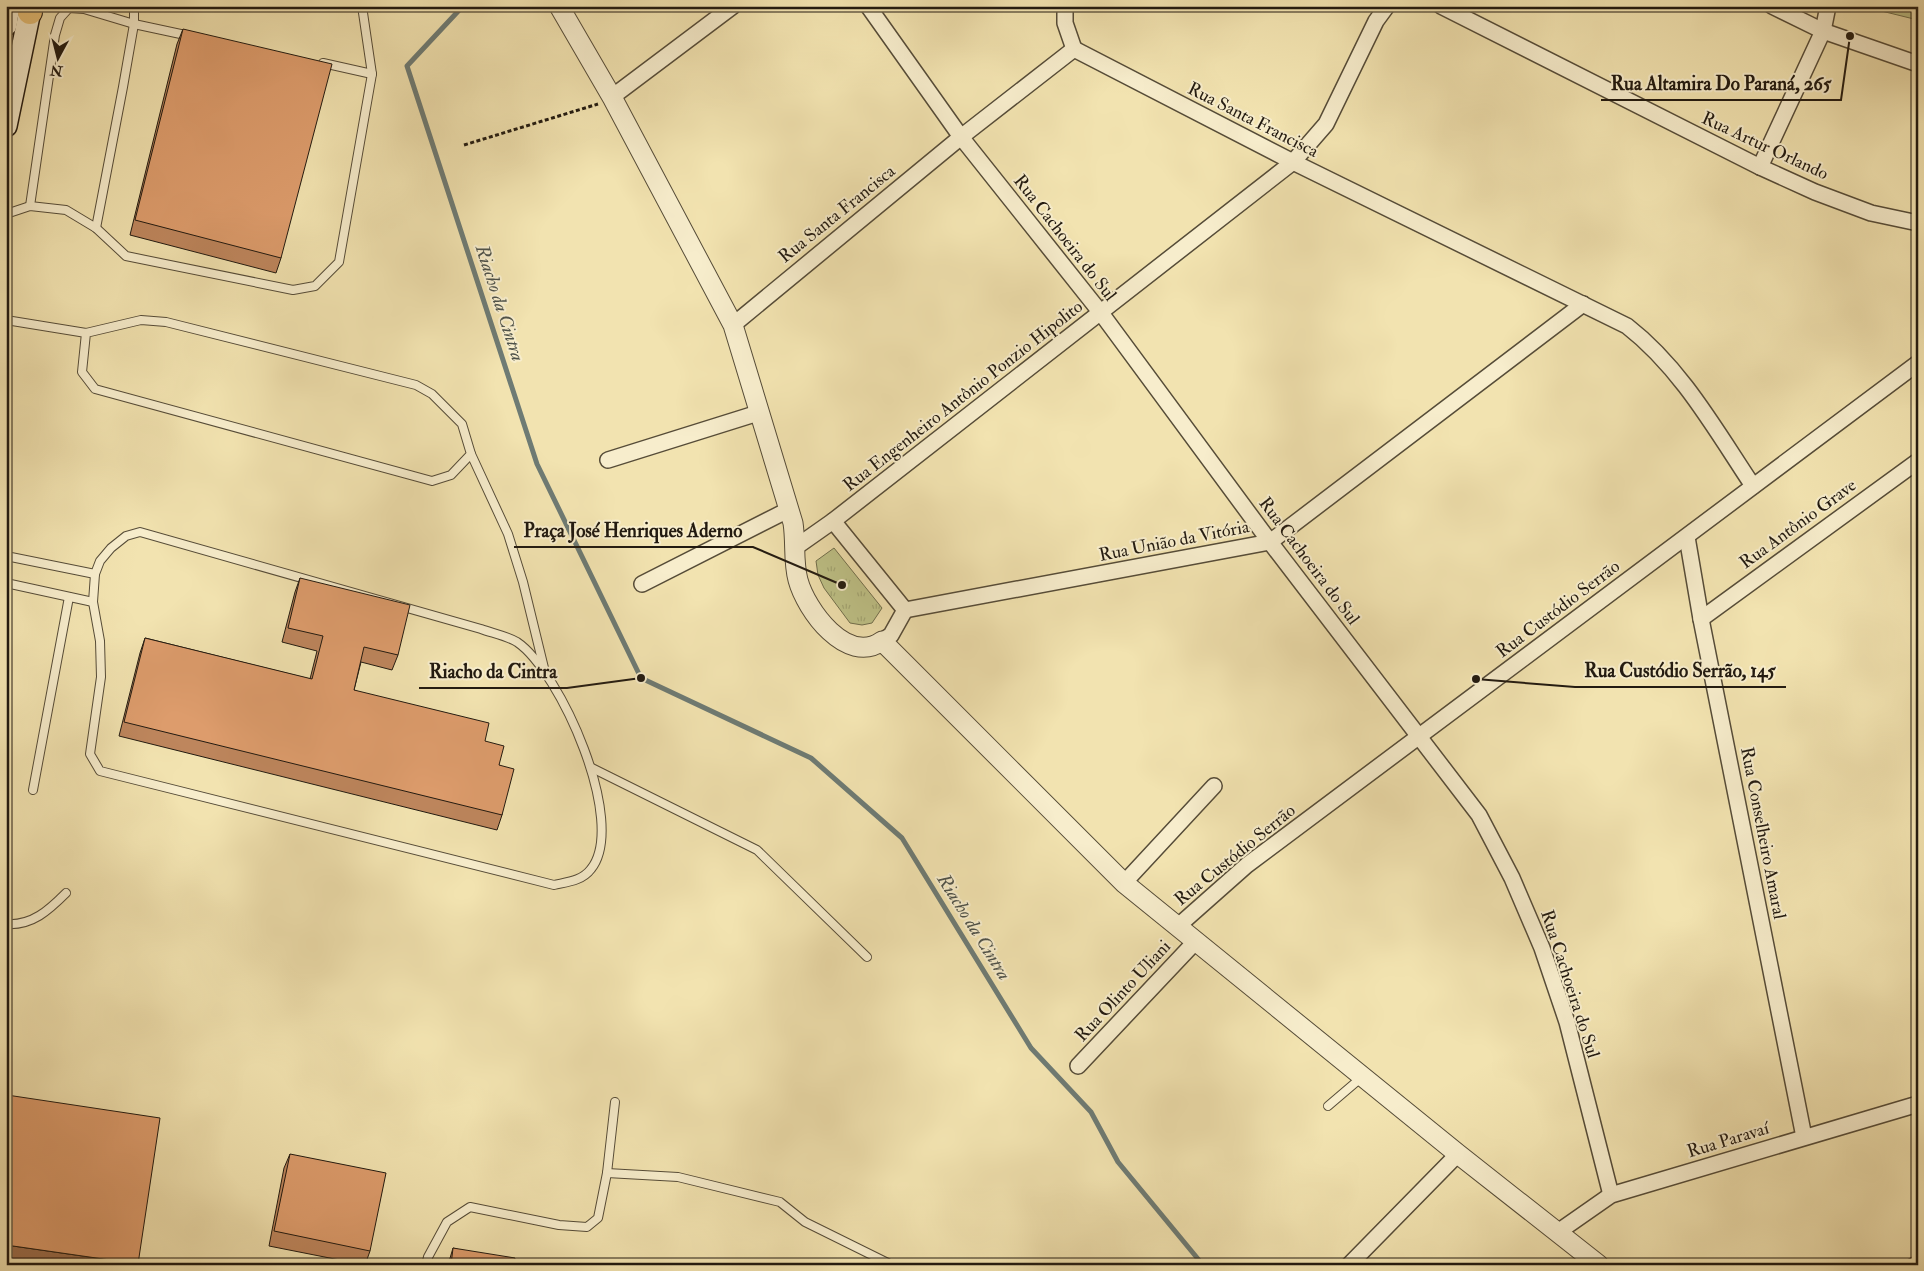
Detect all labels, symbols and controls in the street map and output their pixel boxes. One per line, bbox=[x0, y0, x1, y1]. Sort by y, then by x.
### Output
north arrow bbox=[32, 32, 82, 82]
text: N bbox=[49, 61, 65, 80]
callout: Rua Altamira Do Paraná, 265 bbox=[1601, 66, 1841, 100]
text: Rua Altamira Do Paraná, 265 bbox=[1611, 72, 1832, 96]
street label: Rua Santa Francisca bbox=[1184, 77, 1323, 163]
street label: Rua Artur Orlando bbox=[1698, 107, 1832, 186]
street label: Rua Santa Francisca bbox=[774, 159, 901, 268]
street label: Rua Cachoeira do Sul bbox=[1008, 170, 1122, 306]
water label: Riacho da Cintra bbox=[470, 241, 530, 364]
street label: Rua Engenheiro Antônio Ponzio Hipolito bbox=[838, 295, 1088, 497]
street label: Rua Antônio Grave bbox=[1735, 474, 1861, 574]
street label: Rua Cachoeira do Sul bbox=[1253, 492, 1365, 630]
callout: Praça José Henriques Aderno bbox=[514, 513, 753, 547]
street label: Rua União da Vitória bbox=[1097, 515, 1252, 567]
text: Praça José Henriques Aderno bbox=[524, 519, 742, 544]
street label: Rua Custódio Serrão bbox=[1492, 555, 1625, 663]
callout: Rua Custódio Serrão, 145 bbox=[1575, 653, 1786, 687]
callout: Riacho da Cintra bbox=[419, 654, 567, 688]
text: Rua Custódio Serrão, 145 bbox=[1584, 659, 1776, 683]
text: Riacho da Cintra bbox=[429, 660, 558, 684]
street label: Rua Conselheiro Amaral bbox=[1735, 745, 1791, 921]
street label: Rua Custódio Serrão bbox=[1170, 799, 1300, 911]
water label: Riacho da Cintra bbox=[931, 868, 1016, 985]
street label: Rua Cachoeira do Sul bbox=[1535, 907, 1605, 1061]
street label: Rua Olinto Uliani bbox=[1070, 935, 1176, 1047]
street label: Rua Paravaí bbox=[1684, 1116, 1773, 1163]

